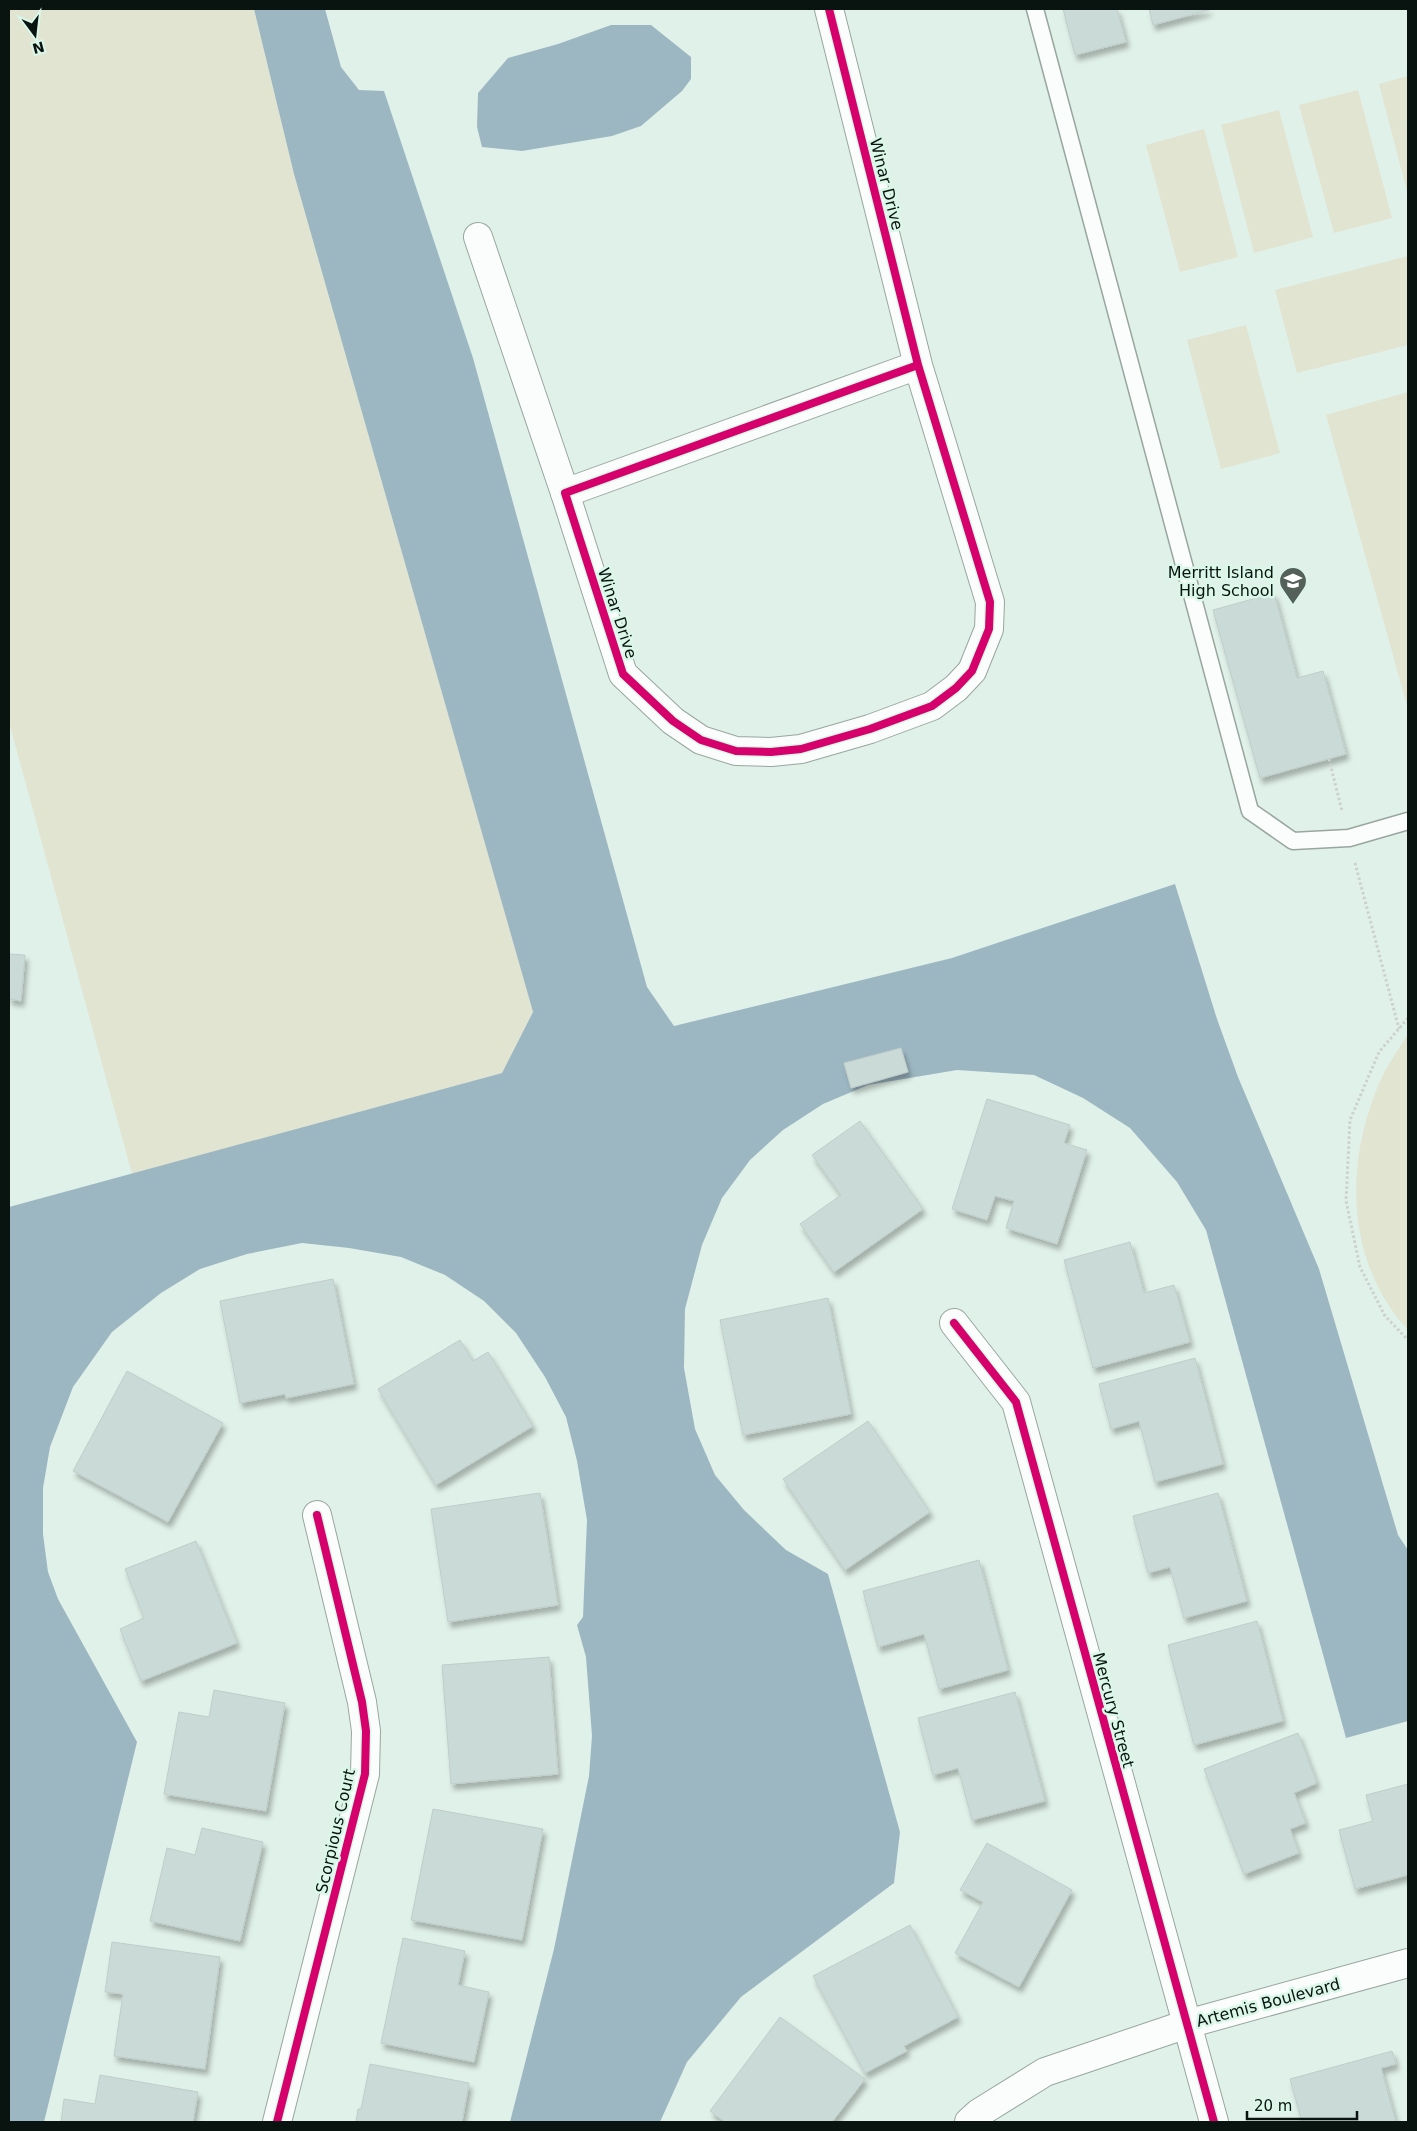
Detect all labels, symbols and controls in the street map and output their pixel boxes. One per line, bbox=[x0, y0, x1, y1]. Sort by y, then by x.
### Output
north arrow bbox=[10, 10, 60, 60]
text: N bbox=[31, 38, 46, 57]
street label: Winar Drive bbox=[866, 136, 907, 232]
place label: Merritt Island High School bbox=[1168, 563, 1274, 600]
street label: Winar Drive bbox=[594, 565, 641, 661]
school or university icon: Merritt Island High School bbox=[1278, 566, 1308, 605]
street label: Mercury Street bbox=[1089, 1650, 1138, 1770]
street label: Scorpious Court bbox=[312, 1767, 359, 1895]
street label: Artemis Boulevard bbox=[1194, 1974, 1342, 2031]
scale bar bbox=[1247, 2088, 1357, 2120]
text: 20 m bbox=[1254, 2097, 1292, 2115]

